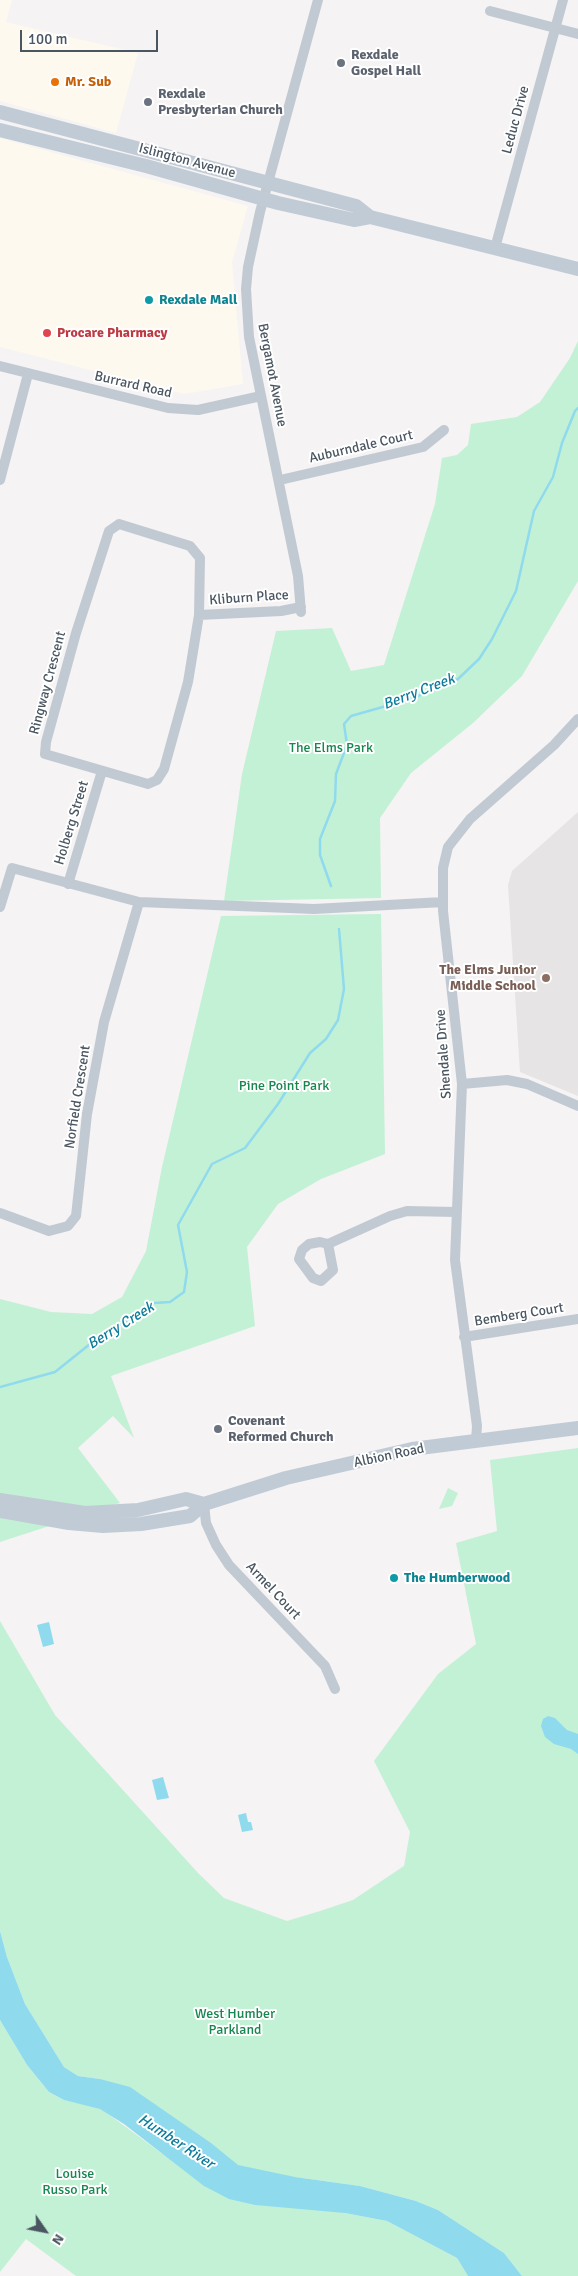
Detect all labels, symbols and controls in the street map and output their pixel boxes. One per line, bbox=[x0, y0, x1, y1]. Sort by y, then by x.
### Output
scale bar bbox=[22, 20, 160, 52]
text: 100 m bbox=[28, 30, 68, 48]
place label: Rexdale Gospel Hall bbox=[351, 47, 421, 80]
marker: Rexdale Gospel Hall bbox=[335, 57, 347, 69]
place label: Mr. Sub bbox=[65, 74, 111, 90]
marker: Mr. Sub bbox=[49, 76, 61, 88]
street label: Leduc Drive bbox=[499, 84, 533, 156]
place label: Rexdale Presbyterian Church bbox=[158, 86, 283, 118]
marker: Rexdale Presbyterian Church bbox=[142, 96, 154, 108]
street label: Islington Avenue bbox=[137, 140, 237, 182]
place label: Rexdale Mall bbox=[159, 292, 237, 308]
marker: Rexdale Mall bbox=[143, 294, 155, 306]
street label: Bergamot Avenue bbox=[254, 322, 290, 428]
place label: Procare Pharmacy bbox=[57, 325, 168, 341]
marker: Procare Pharmacy bbox=[41, 327, 53, 339]
street label: Burrard Road bbox=[93, 368, 173, 402]
street label: Auburndale Court bbox=[307, 427, 415, 467]
street label: Kliburn Place bbox=[209, 587, 289, 609]
street label: Ringway Crescent bbox=[26, 629, 70, 737]
water label: Berry Creek bbox=[381, 670, 457, 714]
park label: The Elms Park bbox=[289, 740, 373, 756]
street label: Holberg Street bbox=[51, 779, 93, 867]
place label: The Elms Junior Middle School bbox=[439, 962, 536, 994]
marker: The Elms Junior Middle School bbox=[540, 972, 552, 984]
street label: Shendale Drive bbox=[432, 1009, 456, 1099]
street label: Norfield Crescent bbox=[62, 1044, 94, 1150]
park label: Pine Point Park bbox=[239, 1078, 329, 1094]
water label: Berry Creek bbox=[84, 1298, 158, 1354]
street label: Bemberg Court bbox=[473, 1300, 565, 1330]
place label: Covenant Reformed Church bbox=[228, 1413, 334, 1445]
marker: Covenant Reformed Church bbox=[212, 1423, 224, 1435]
street label: Albion Road bbox=[352, 1440, 426, 1472]
street label: Armel Court bbox=[242, 1559, 304, 1623]
place label: The Humberwood bbox=[404, 1570, 510, 1586]
marker: The Humberwood bbox=[388, 1572, 400, 1584]
park label: West Humber Parkland bbox=[195, 2006, 275, 2038]
water label: Humber River bbox=[135, 2111, 217, 2173]
park label: Louise Russo Park bbox=[42, 2166, 108, 2198]
north arrow bbox=[20, 2206, 70, 2256]
text: N bbox=[48, 2231, 68, 2248]

